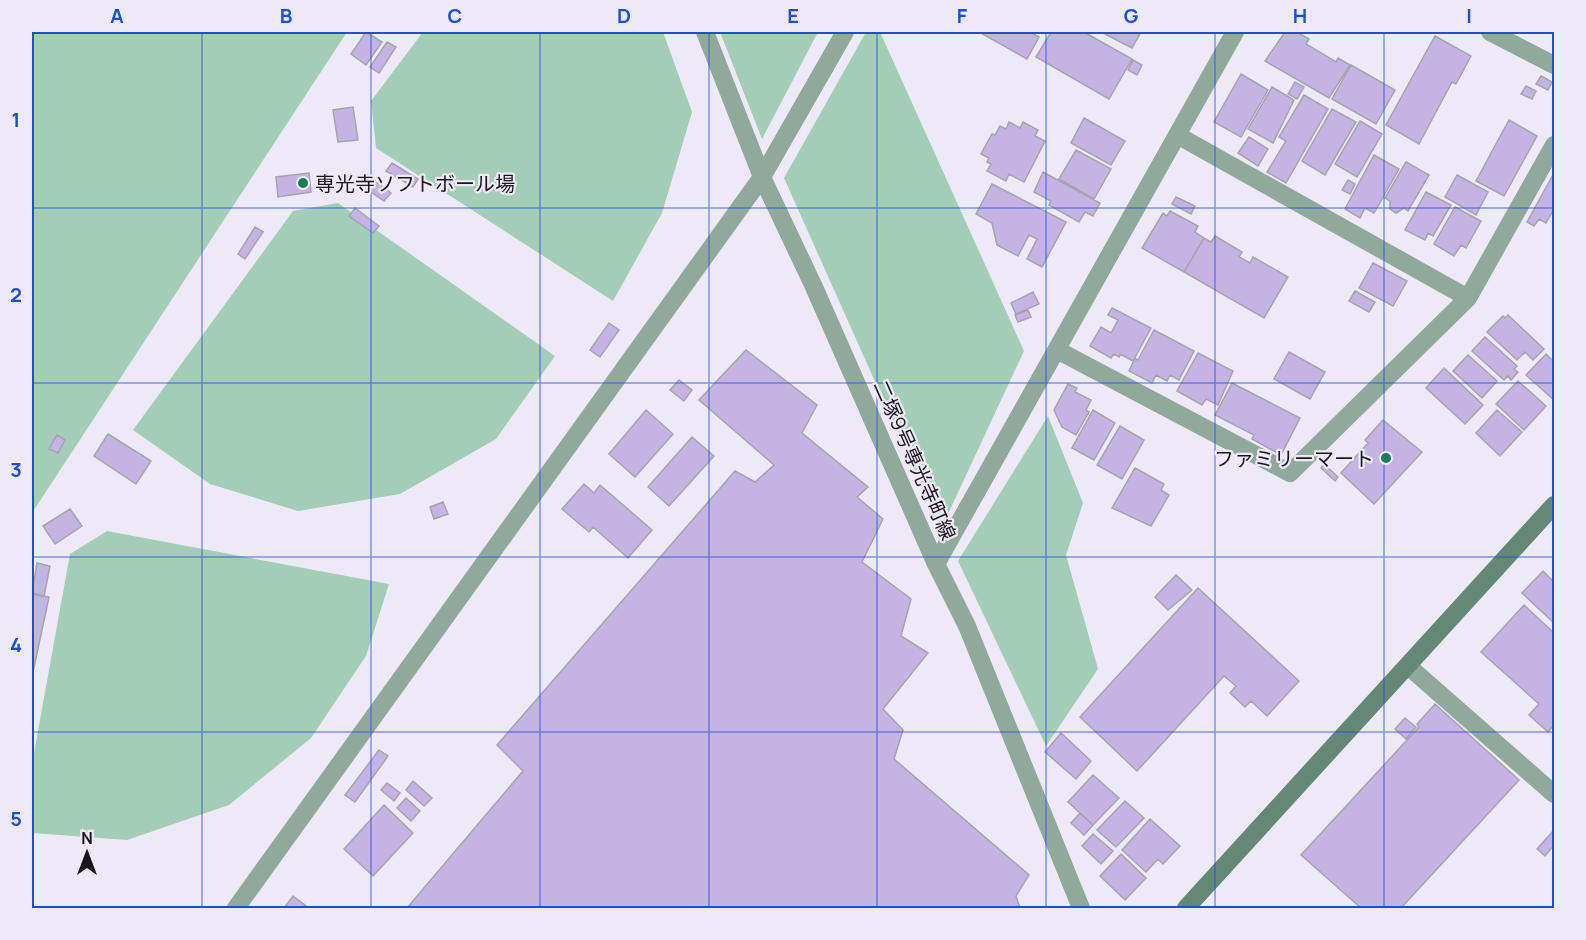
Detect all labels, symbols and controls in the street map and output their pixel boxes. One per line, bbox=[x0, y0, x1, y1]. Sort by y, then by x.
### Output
text: A bbox=[110, 2, 124, 29]
text: B bbox=[280, 2, 293, 29]
text: C bbox=[448, 2, 462, 29]
text: D bbox=[617, 2, 631, 29]
text: E bbox=[787, 2, 799, 29]
text: F bbox=[957, 2, 968, 29]
text: G bbox=[1124, 2, 1139, 29]
text: H bbox=[1293, 2, 1307, 29]
text: I bbox=[1466, 2, 1472, 29]
text: 1 bbox=[12, 106, 20, 133]
place label: 専光寺ソフトボール場 bbox=[315, 170, 515, 197]
marker: 専光寺ソフトボール場 bbox=[296, 176, 310, 190]
text: 2 bbox=[10, 281, 22, 308]
street label: 二塚9号専光寺町線 bbox=[868, 376, 962, 544]
place label: ファミリーマート bbox=[1214, 445, 1374, 472]
marker: ファミリーマート bbox=[1379, 451, 1393, 465]
text: 3 bbox=[10, 456, 22, 483]
text: 4 bbox=[10, 631, 22, 658]
text: 5 bbox=[10, 805, 22, 832]
north arrow bbox=[57, 823, 117, 883]
text: N bbox=[81, 827, 93, 849]

